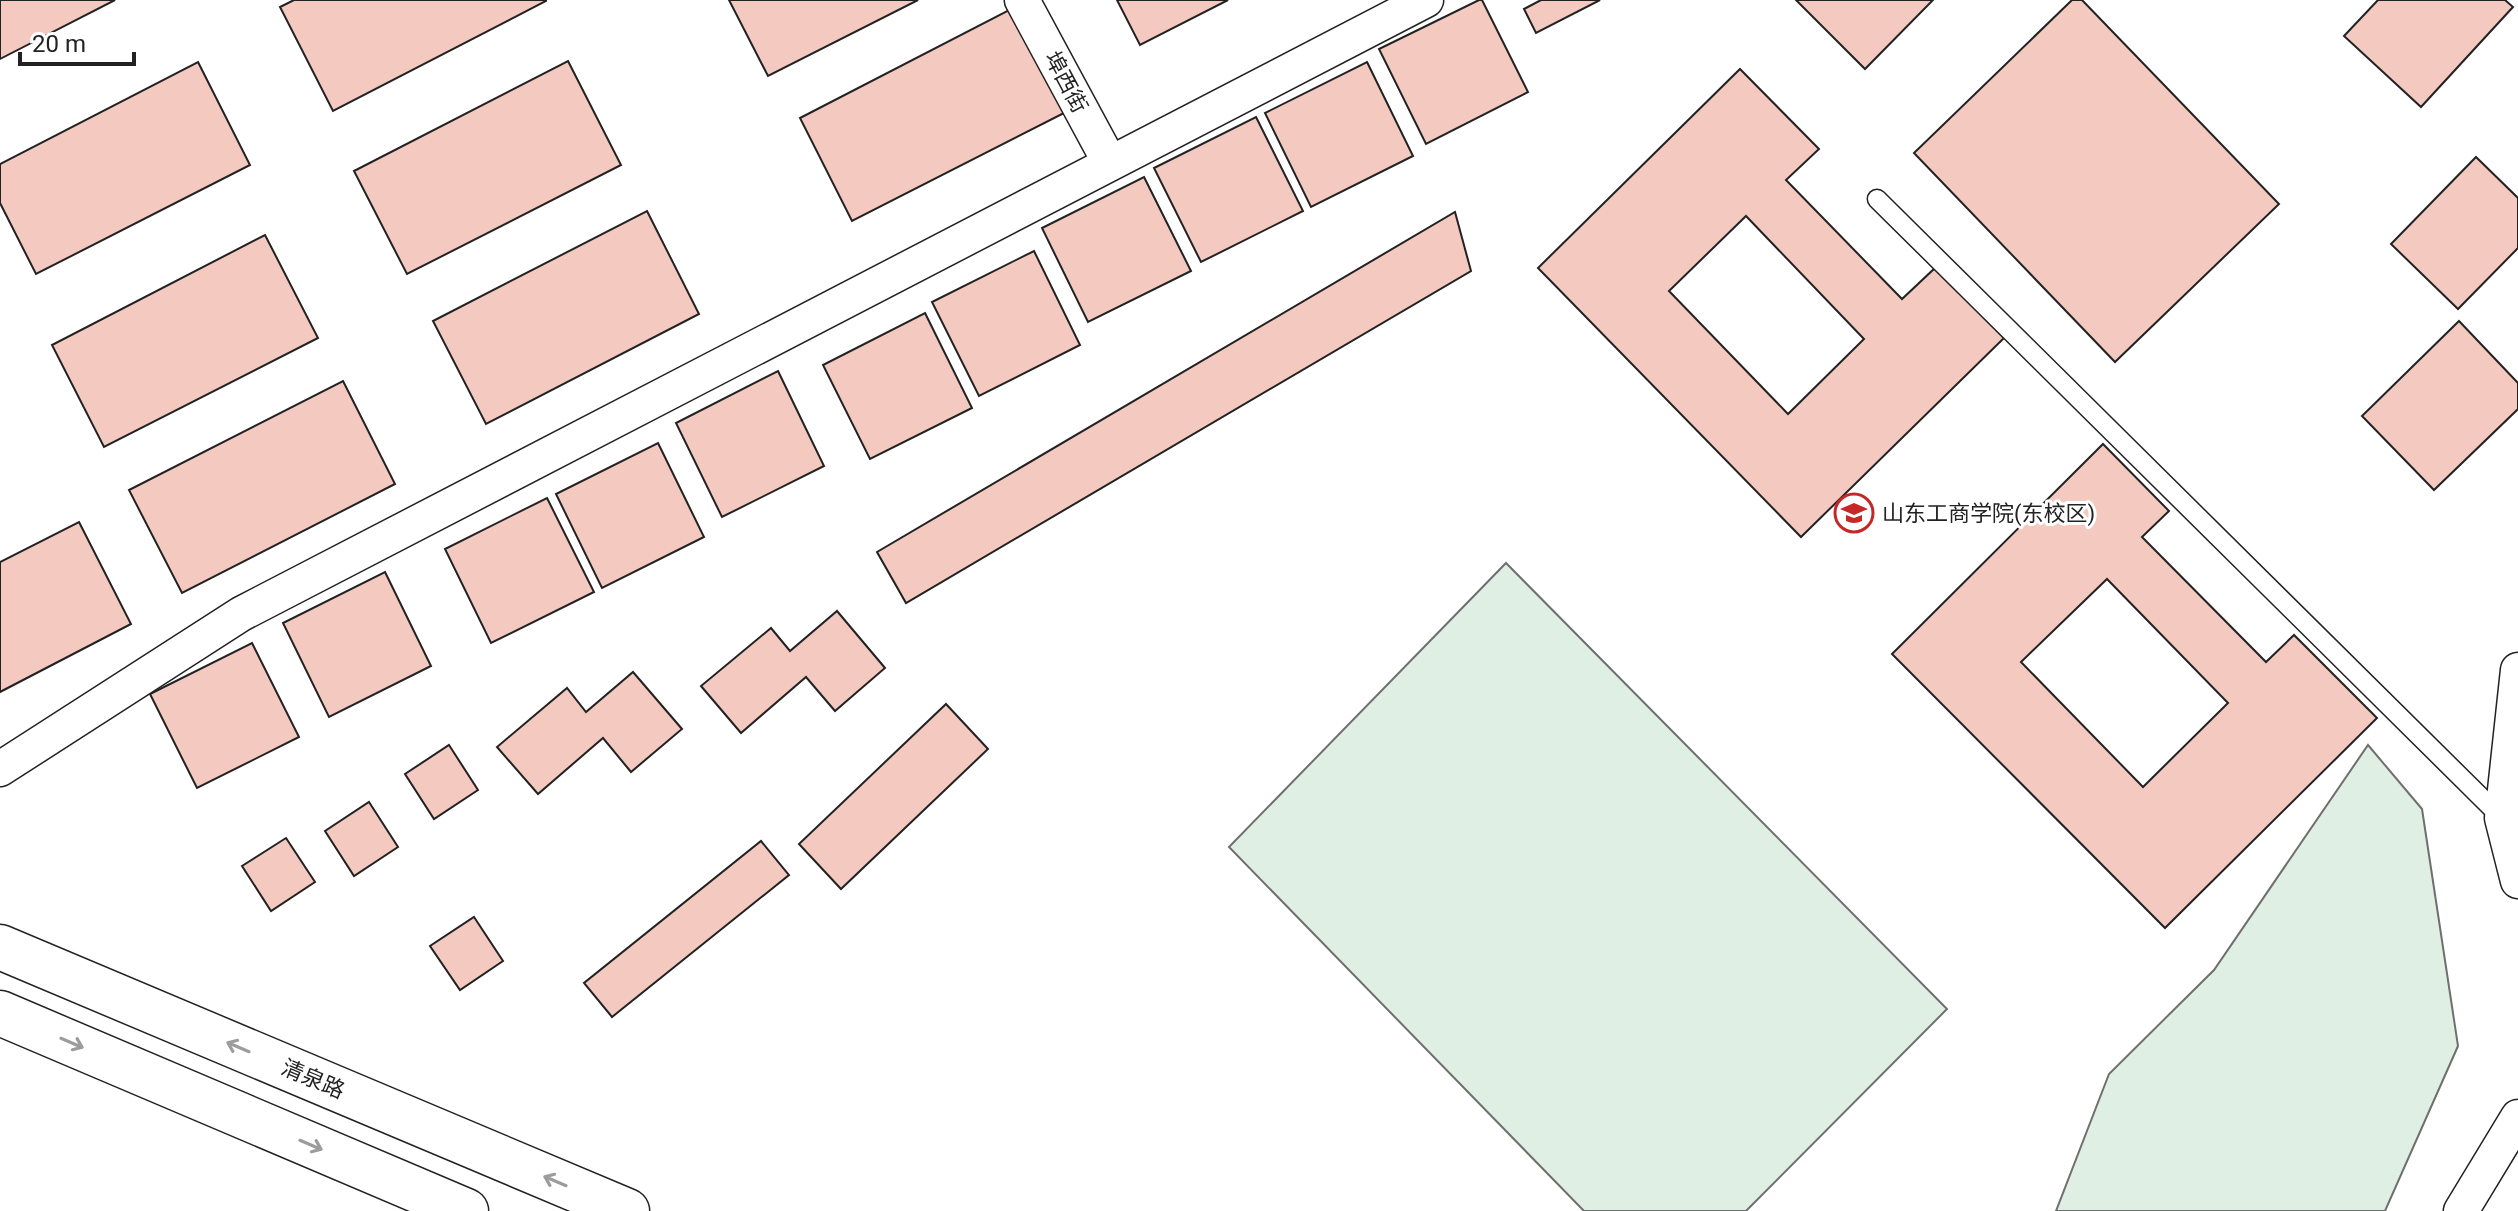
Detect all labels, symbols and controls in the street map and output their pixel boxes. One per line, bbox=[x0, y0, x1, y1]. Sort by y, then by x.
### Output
scale bar bbox=[20, 16, 134, 66]
text: 20 m bbox=[32, 30, 86, 58]
street label: 埠西街 bbox=[1039, 47, 1093, 117]
school or university icon: 山东工商学院(东校区) bbox=[1833, 492, 1875, 534]
place label: 山东工商学院(东校区) bbox=[1882, 501, 2095, 527]
one-way arrow bbox=[59, 1037, 84, 1052]
one-way arrow bbox=[226, 1039, 250, 1054]
street label: 清泉路 bbox=[278, 1055, 348, 1103]
one-way arrow bbox=[298, 1139, 323, 1154]
one-way arrow bbox=[543, 1172, 568, 1187]

